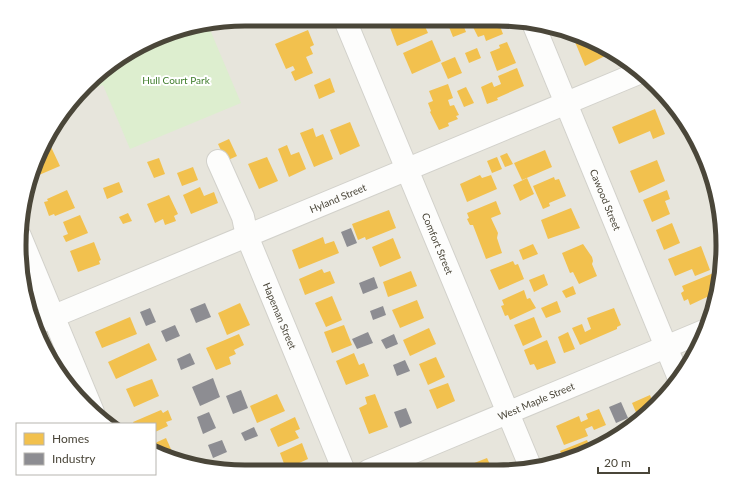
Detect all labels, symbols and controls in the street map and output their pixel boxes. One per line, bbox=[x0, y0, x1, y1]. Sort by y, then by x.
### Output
park label: Hull Court Park bbox=[142, 74, 211, 86]
street label: Cawood Street bbox=[588, 167, 624, 233]
street label: Hyland Street bbox=[308, 181, 368, 215]
street label: Comfort Street bbox=[420, 211, 456, 277]
street label: Hapeman Street bbox=[261, 281, 299, 351]
street label: West Maple Street bbox=[496, 380, 576, 422]
legend bbox=[16, 423, 156, 475]
text: Homes bbox=[52, 431, 89, 446]
scale bar bbox=[598, 449, 649, 475]
text: Industry bbox=[52, 451, 96, 466]
text: 20 m bbox=[604, 455, 631, 470]

